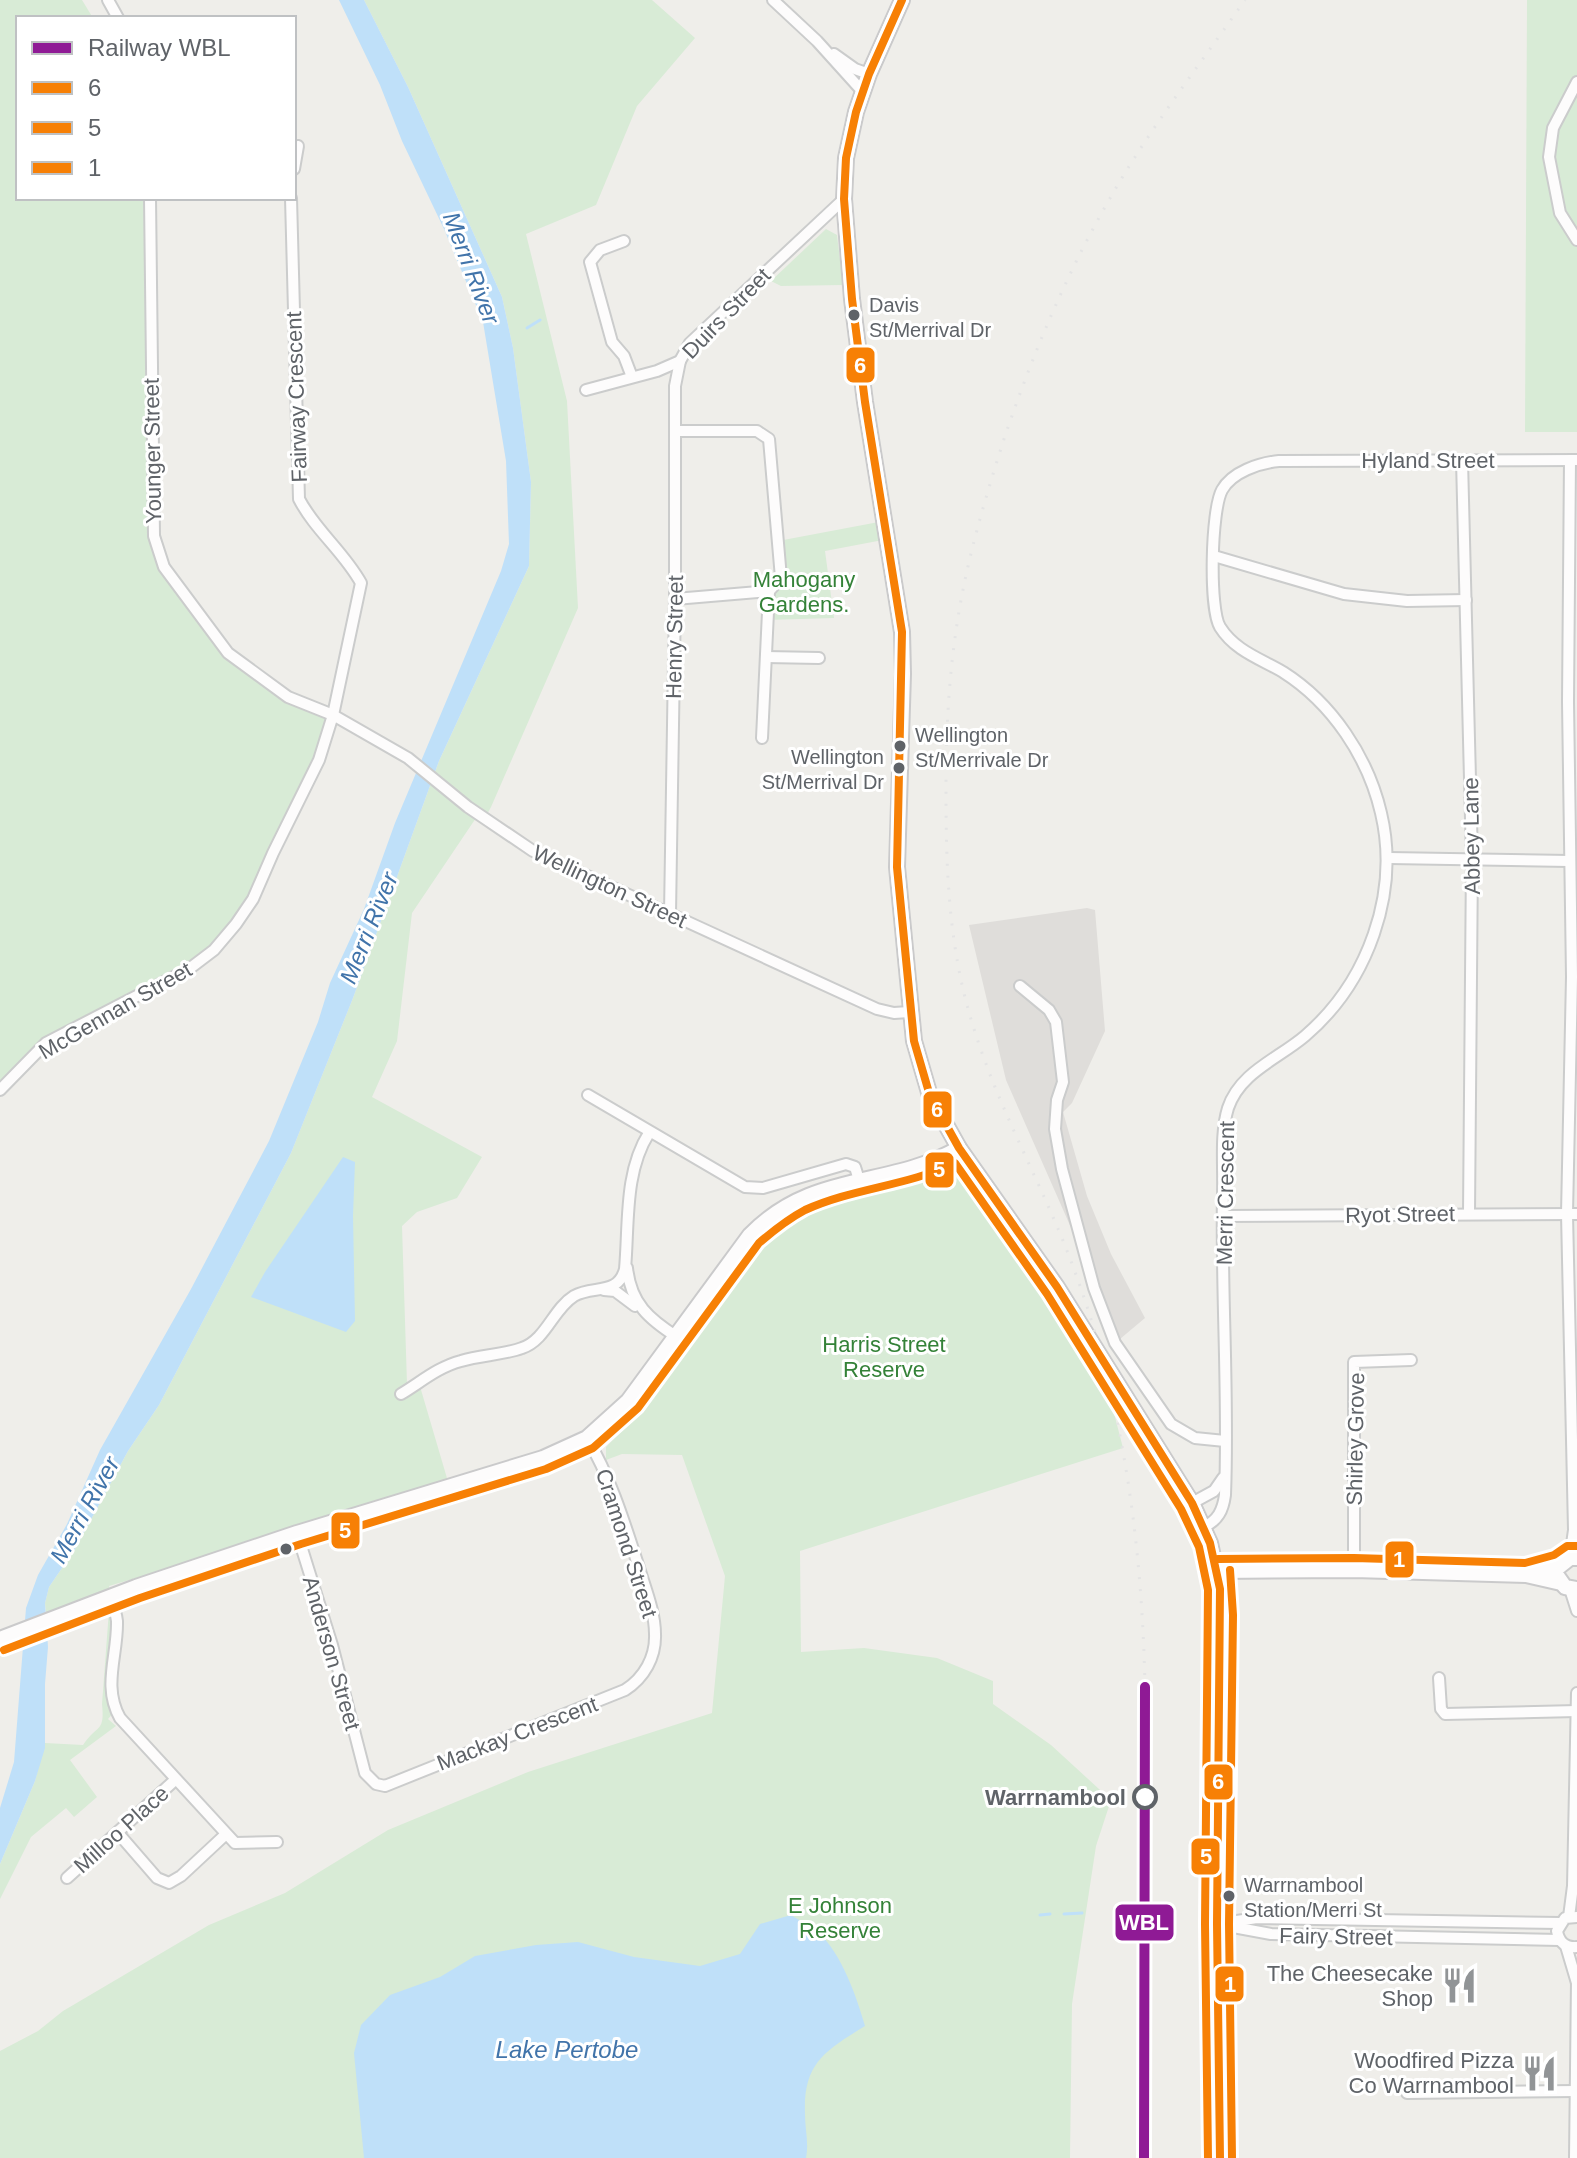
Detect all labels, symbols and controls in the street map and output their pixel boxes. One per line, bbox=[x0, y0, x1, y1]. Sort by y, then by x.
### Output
legend bbox=[16, 16, 296, 200]
text: Railway WBL bbox=[88, 34, 231, 61]
text: 6 bbox=[88, 74, 101, 101]
text: 5 bbox=[88, 114, 101, 141]
text: 1 bbox=[88, 154, 101, 181]
water label: Merri River bbox=[438, 208, 505, 328]
street label: Duirs Street bbox=[677, 263, 776, 364]
place label: Davis St/Merrival Dr bbox=[869, 294, 992, 341]
marker: Davis St/Merrival Dr bbox=[846, 307, 862, 323]
street label: Fairway Crescent bbox=[281, 311, 312, 483]
line badge: 6 bbox=[845, 346, 876, 384]
text: 6 bbox=[854, 353, 866, 378]
street label: Younger Street bbox=[139, 378, 166, 524]
street label: Hyland Street bbox=[1361, 448, 1495, 473]
park label: Mahogany Gardens. bbox=[753, 567, 855, 617]
street label: Henry Street bbox=[661, 575, 688, 699]
place label: Wellington St/Merrivale Dr bbox=[915, 724, 1049, 771]
marker: Wellington St/Merrivale Dr bbox=[892, 738, 908, 754]
place label: Wellington St/Merrival Dr bbox=[762, 746, 884, 793]
marker: Wellington St/Merrival Dr bbox=[891, 760, 907, 776]
street label: Abbey Lane bbox=[1458, 777, 1485, 895]
street label: Wellington Street bbox=[529, 840, 691, 933]
water label: Merri River bbox=[334, 867, 403, 987]
street label: McGennan Street bbox=[34, 956, 196, 1064]
line badge: 6 bbox=[922, 1090, 953, 1129]
text: 6 bbox=[931, 1097, 943, 1122]
street label: Merri Crescent bbox=[1212, 1121, 1239, 1265]
line badge: 5 bbox=[924, 1151, 955, 1189]
text: 5 bbox=[933, 1157, 945, 1182]
street label: Ryot Street bbox=[1345, 1201, 1455, 1228]
park label: Harris Street Reserve bbox=[822, 1332, 946, 1382]
street label: Shirley Grove bbox=[1342, 1372, 1369, 1506]
water label: Merri River bbox=[44, 1451, 125, 1568]
street label: Cramond Street bbox=[591, 1465, 662, 1621]
line badge: 5 bbox=[330, 1511, 361, 1550]
text: 5 bbox=[339, 1518, 351, 1543]
line badge: 1 bbox=[1384, 1540, 1415, 1579]
unlabelled marker bbox=[278, 1541, 294, 1557]
text: 1 bbox=[1393, 1547, 1405, 1572]
street label: Anderson Street bbox=[298, 1573, 365, 1733]
street label: Mackay Crescent bbox=[433, 1691, 601, 1776]
line badge: 6 bbox=[1203, 1763, 1234, 1801]
text: 6 bbox=[1212, 1769, 1224, 1794]
street label: Milloo Place bbox=[69, 1780, 174, 1878]
place label: Warrnambool bbox=[985, 1785, 1126, 1810]
marker: Warrnambool bbox=[1133, 1785, 1157, 1809]
line badge: 5 bbox=[1190, 1837, 1221, 1876]
text: 5 bbox=[1200, 1844, 1212, 1869]
place label: Warrnambool Station/Merri St bbox=[1244, 1874, 1382, 1921]
marker: Warrnambool Station/Merri St bbox=[1221, 1888, 1237, 1904]
park label: E Johnson Reserve bbox=[788, 1893, 892, 1943]
line badge: WBL bbox=[1114, 1903, 1175, 1942]
text: WBL bbox=[1119, 1910, 1169, 1935]
street label: Fairy Street bbox=[1279, 1923, 1393, 1950]
place label: The Cheesecake Shop bbox=[1267, 1961, 1433, 2011]
line badge: 1 bbox=[1214, 1965, 1245, 2003]
restaurant icon: The Cheesecake Shop bbox=[1440, 1967, 1478, 2005]
text: 1 bbox=[1224, 1972, 1236, 1997]
water label: Lake Pertobe bbox=[496, 2036, 638, 2063]
place label: Woodfired Pizza Co Warrnambool bbox=[1349, 2048, 1515, 2098]
restaurant icon: Woodfired Pizza Co Warrnambool bbox=[1521, 2054, 1559, 2092]

